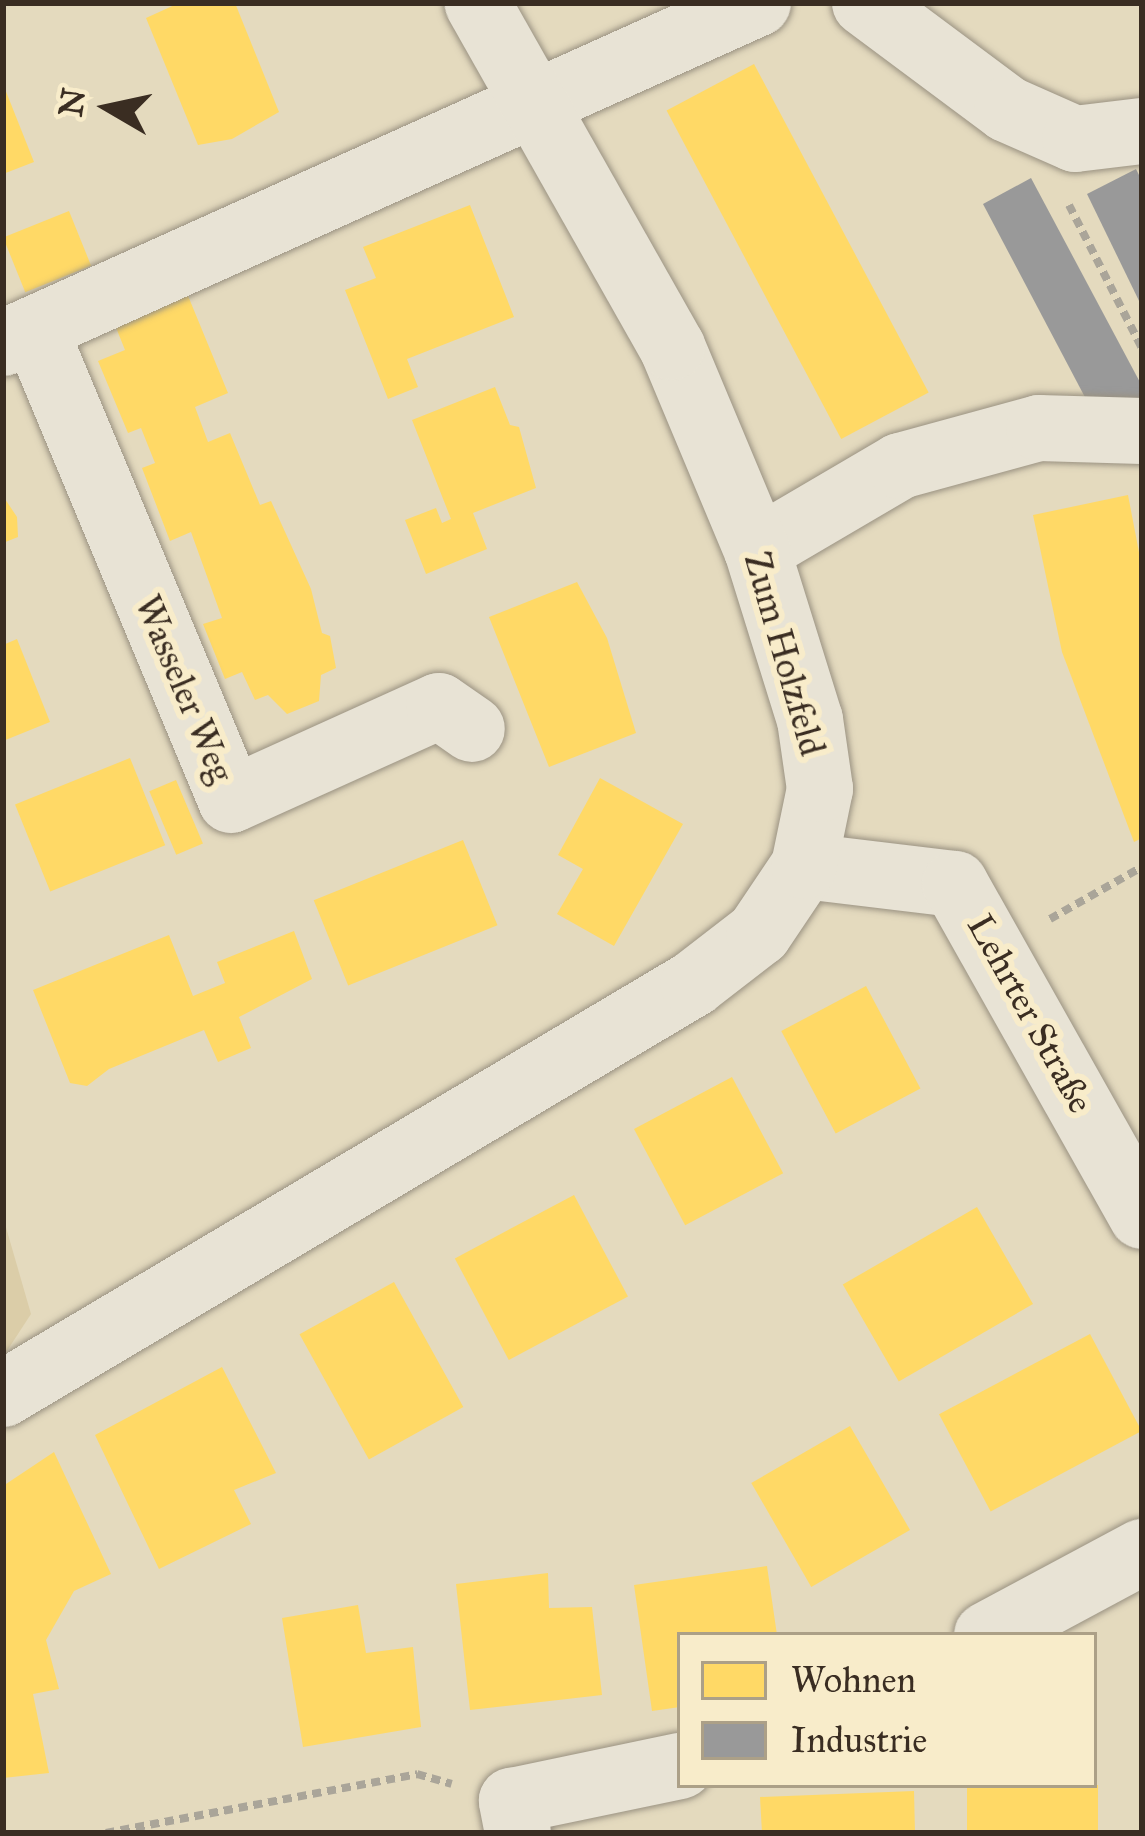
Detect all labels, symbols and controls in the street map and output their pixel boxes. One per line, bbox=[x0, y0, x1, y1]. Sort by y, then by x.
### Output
north arrow bbox=[48, 48, 168, 168]
text: N bbox=[50, 85, 94, 119]
street label: Zum Holzfeld bbox=[734, 547, 834, 761]
street label: Wasseler Weg bbox=[125, 589, 243, 789]
street label: Lehrter Straße bbox=[958, 907, 1102, 1121]
legend bbox=[677, 1632, 1097, 1788]
text: Wohnen bbox=[791, 1658, 916, 1702]
text: Industrie bbox=[791, 1718, 927, 1762]

